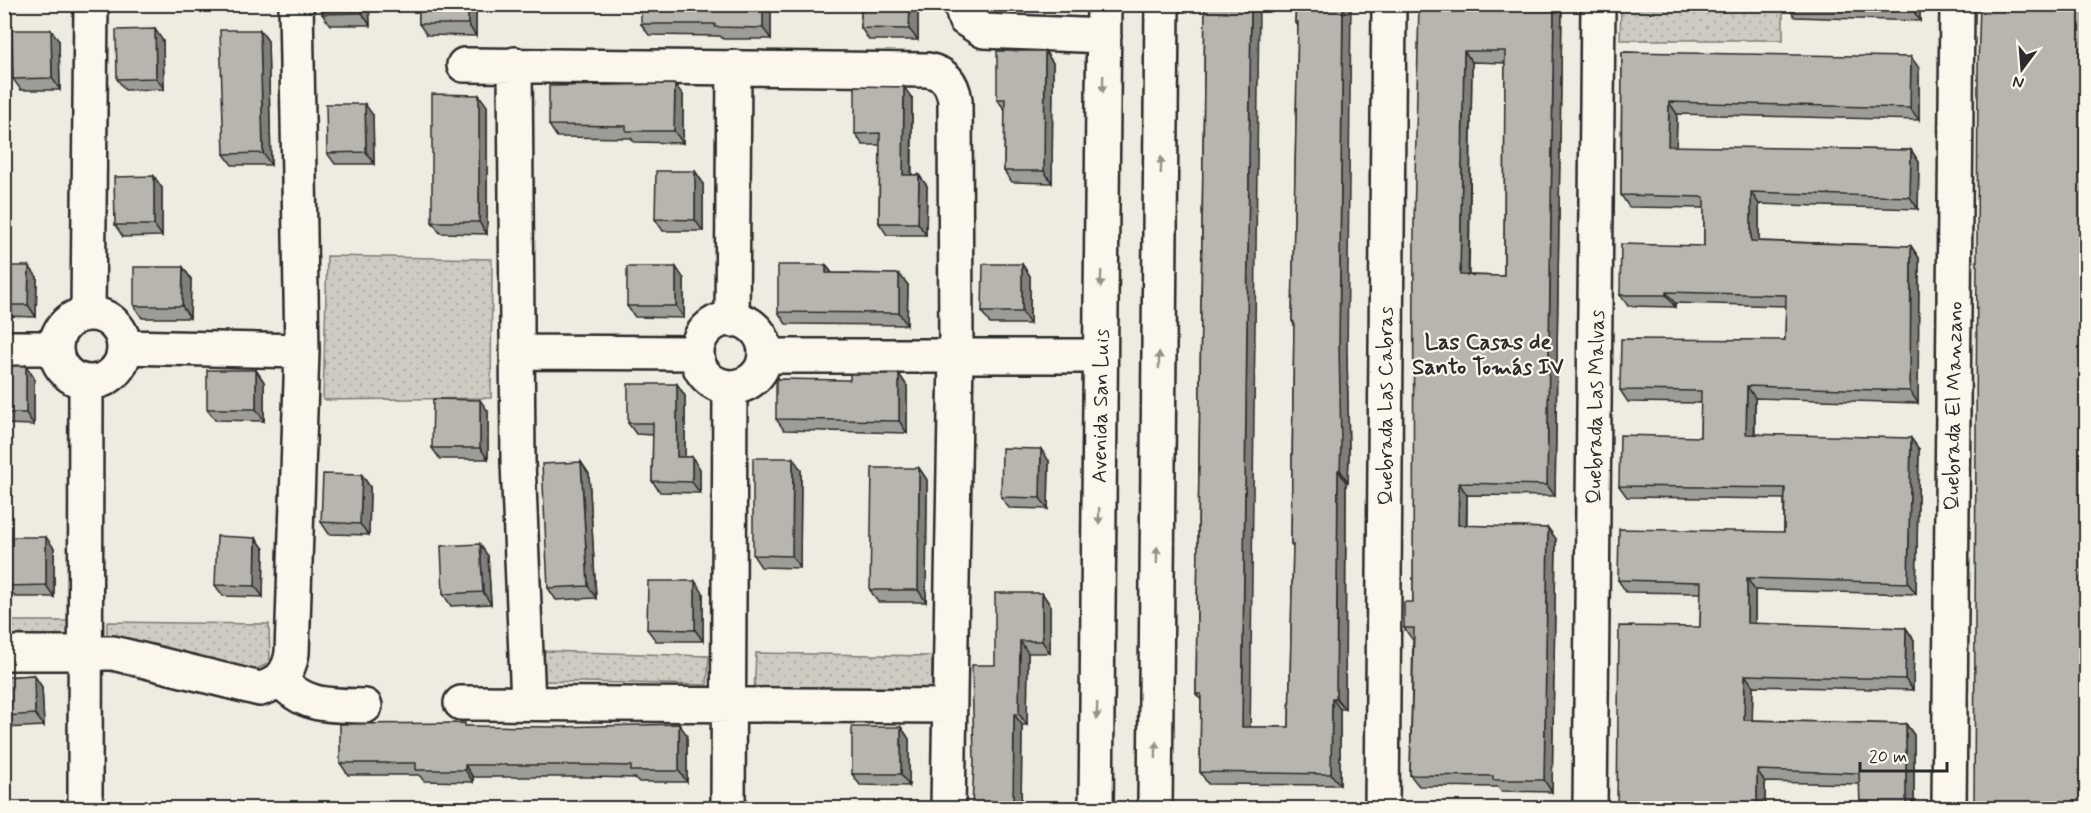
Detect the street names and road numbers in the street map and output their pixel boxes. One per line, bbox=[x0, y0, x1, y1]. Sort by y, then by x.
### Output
street label: Quebrada El Manzano bbox=[1938, 301, 1970, 511]
street label: Quebrada Las Cabras bbox=[1372, 306, 1400, 506]
street label: Quebrada Las Malvas bbox=[1580, 310, 1612, 504]
street label: Avenida San Luis bbox=[1086, 329, 1116, 483]

